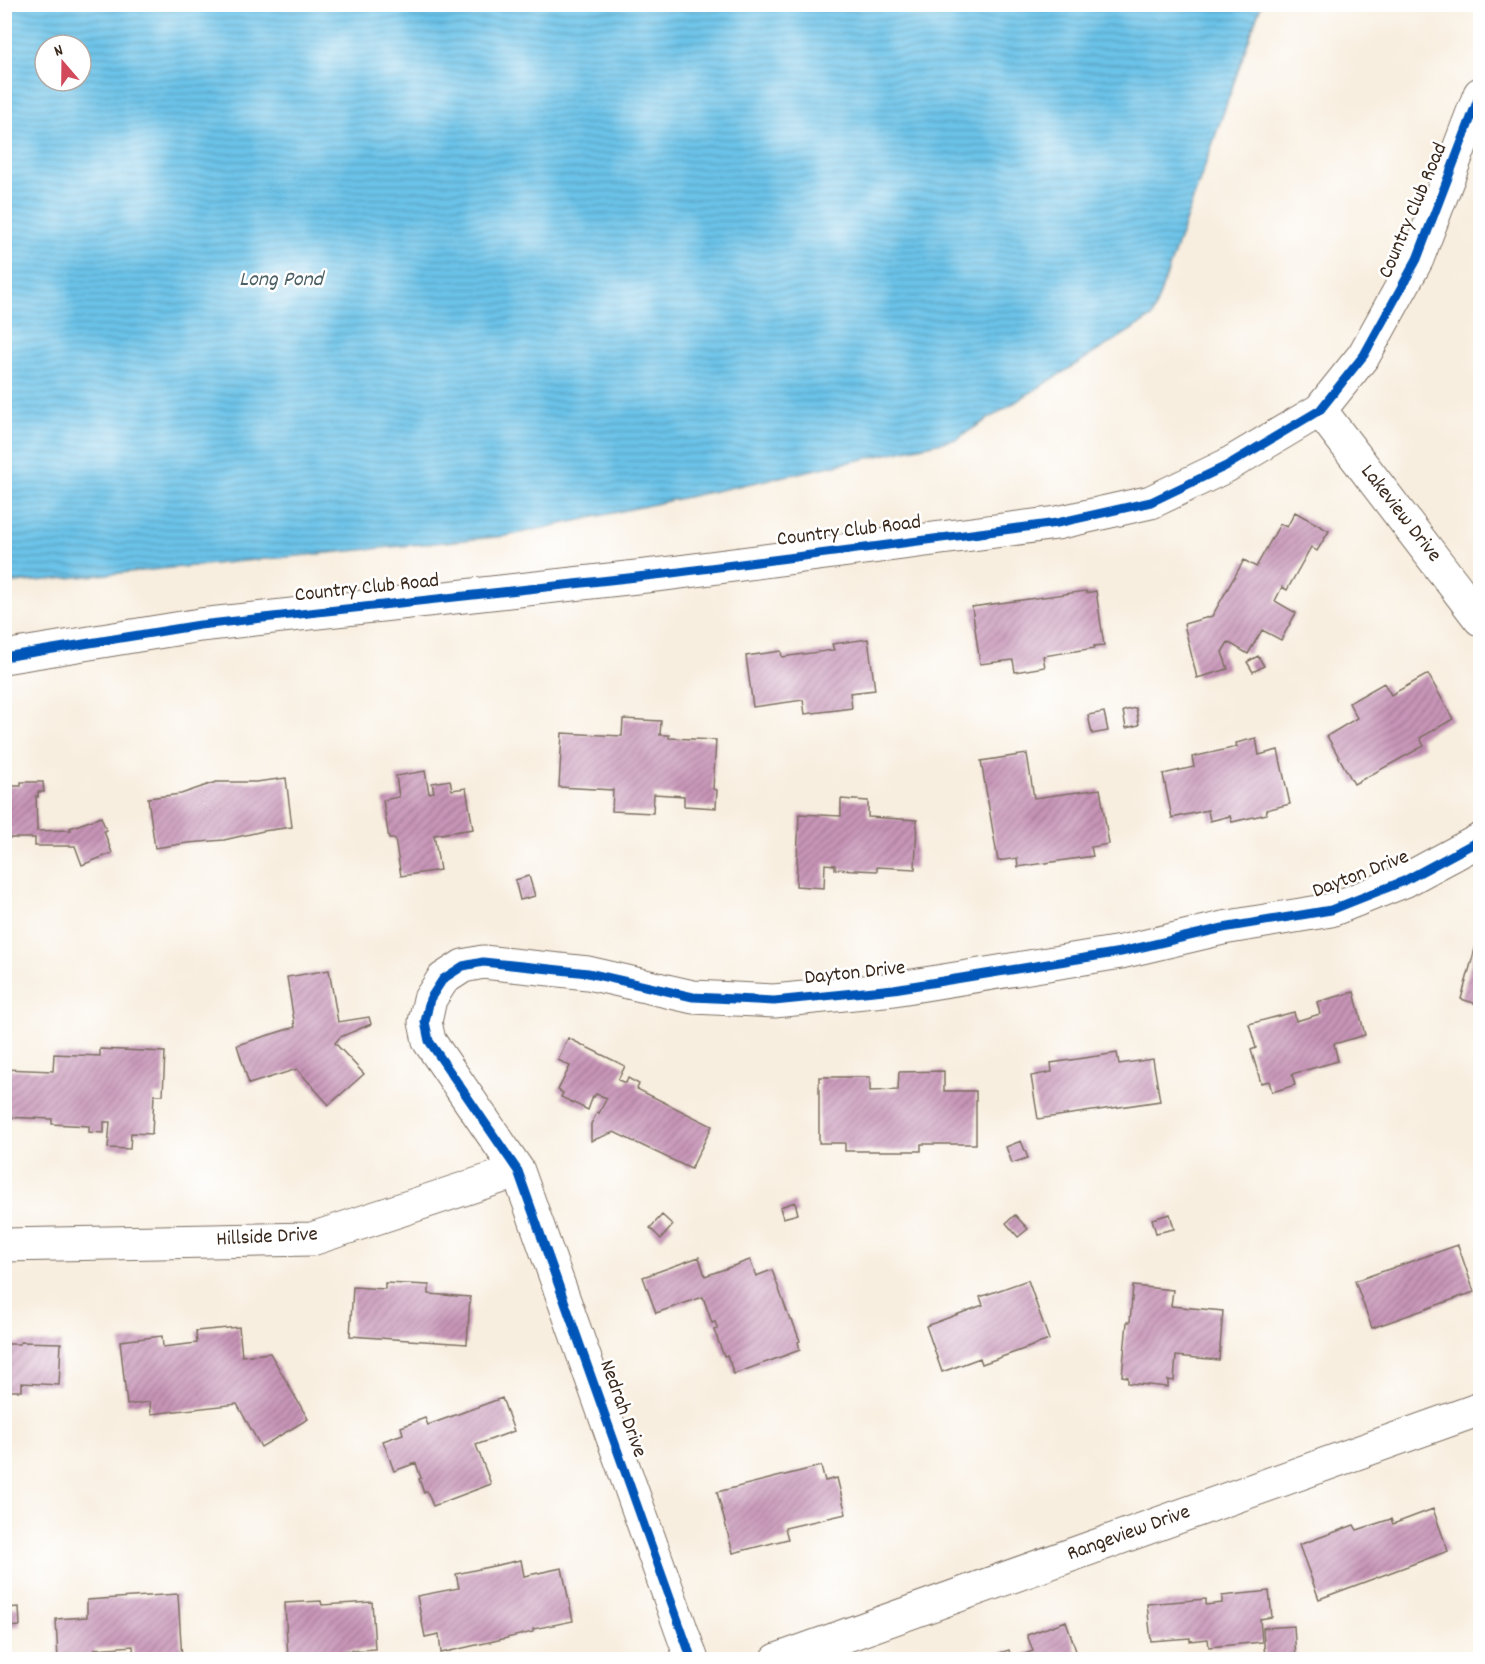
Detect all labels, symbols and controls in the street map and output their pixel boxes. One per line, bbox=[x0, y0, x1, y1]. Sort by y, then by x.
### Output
north arrow bbox=[33, 33, 93, 93]
text: N bbox=[51, 39, 66, 63]
street label: Country Club Road bbox=[1372, 138, 1456, 284]
water label: Long Pond bbox=[239, 265, 326, 296]
street label: Lakeview Drive bbox=[1352, 459, 1448, 569]
street label: Country Club Road bbox=[775, 508, 923, 556]
street label: Country Club Road bbox=[293, 567, 441, 611]
street label: Dayton Drive bbox=[1308, 843, 1414, 907]
street label: Dayton Drive bbox=[803, 954, 907, 994]
street label: Hillside Drive bbox=[215, 1220, 319, 1256]
street label: Nedrah Drive bbox=[590, 1356, 654, 1462]
street label: Rangeview Drive bbox=[1063, 1498, 1195, 1570]

